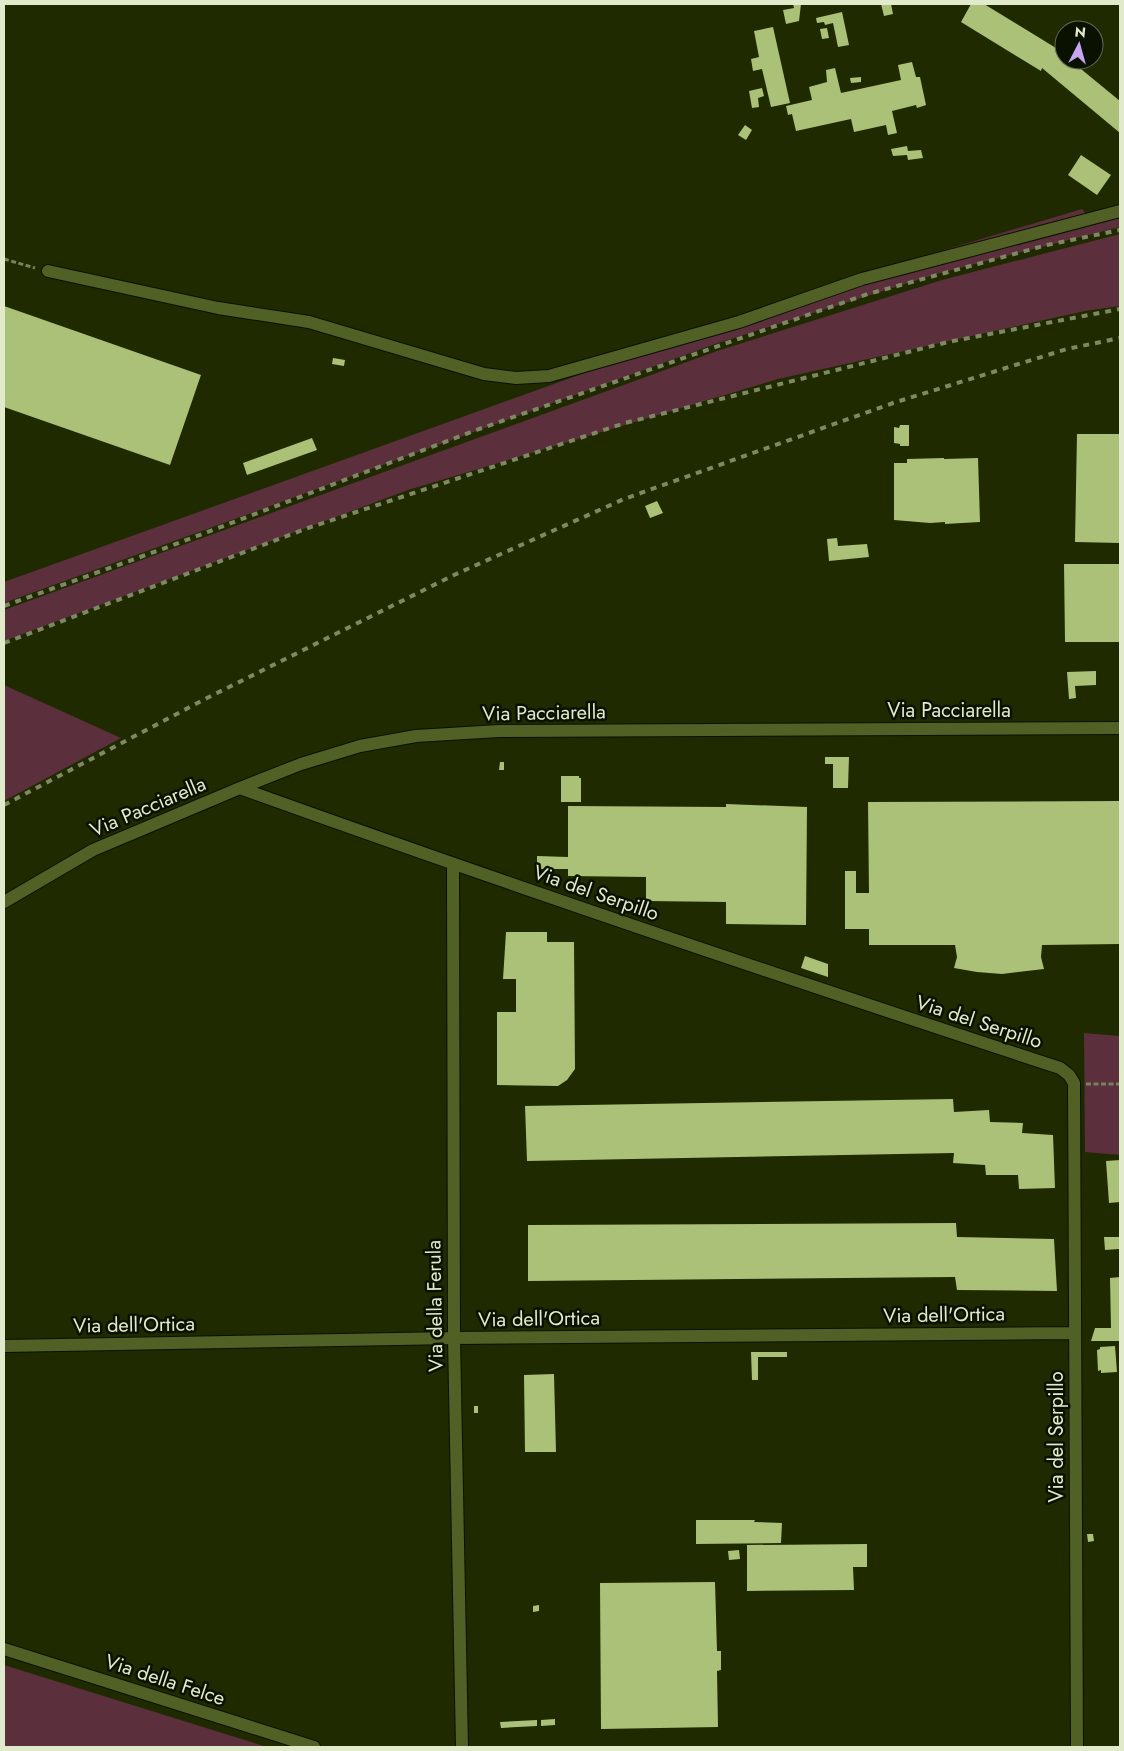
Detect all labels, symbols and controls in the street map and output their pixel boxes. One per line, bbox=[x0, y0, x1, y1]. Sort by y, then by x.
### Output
north arrow bbox=[1054, 20, 1104, 70]
text: N bbox=[1074, 22, 1087, 43]
street label: Via Pacciarella bbox=[887, 696, 1011, 725]
street label: Via Pacciarella bbox=[482, 697, 606, 729]
street label: Via Pacciarella bbox=[85, 770, 211, 844]
street label: Via del Serpillo bbox=[529, 858, 663, 928]
street label: Via del Serpillo bbox=[912, 988, 1046, 1056]
street label: Via della Ferula bbox=[419, 1240, 451, 1372]
street label: Via dell'Ortica bbox=[883, 1299, 1005, 1331]
street label: Via dell'Ortica bbox=[478, 1303, 600, 1335]
street label: Via dell'Ortica bbox=[73, 1309, 195, 1341]
street label: Via del Serpillo bbox=[1042, 1371, 1071, 1503]
street label: Via della Felce bbox=[101, 1647, 229, 1713]

